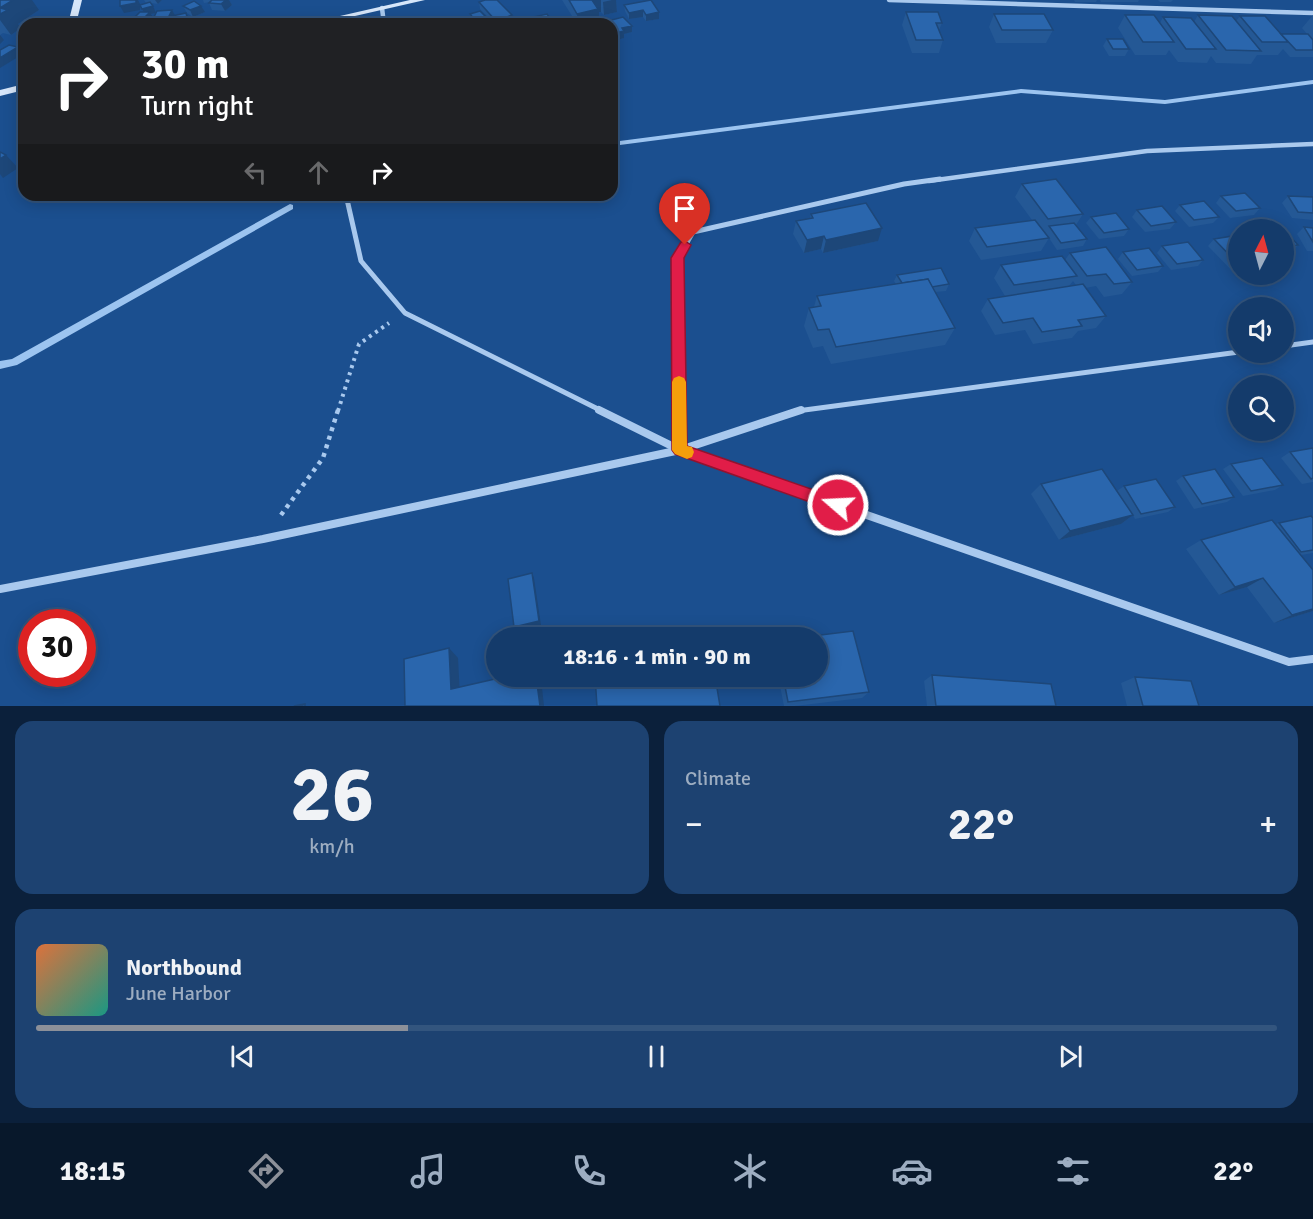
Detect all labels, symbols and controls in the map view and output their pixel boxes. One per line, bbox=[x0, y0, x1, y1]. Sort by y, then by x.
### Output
text: 30 m bbox=[141, 39, 230, 90]
icon: right bbox=[42, 42, 120, 120]
text: Turn right bbox=[141, 90, 254, 123]
icon: left bbox=[239, 156, 272, 189]
icon: ahead bbox=[302, 156, 335, 189]
icon: right bbox=[365, 156, 398, 189]
pin bbox=[659, 183, 710, 245]
icon: arrive bbox=[668, 192, 701, 225]
north arrow bbox=[1228, 219, 1294, 285]
map controls bbox=[1228, 219, 1294, 441]
button: sound bbox=[1228, 297, 1294, 363]
button: search bbox=[1228, 375, 1294, 441]
position arrow bbox=[806, 473, 870, 537]
speed limit sign: 30 bbox=[18, 609, 96, 687]
text: 18:16 · 1 min · 90 m bbox=[563, 643, 751, 670]
text: 26 bbox=[290, 747, 374, 843]
text: Climate bbox=[685, 766, 751, 791]
text: 22° bbox=[948, 797, 1014, 852]
text: − bbox=[685, 804, 703, 845]
text: + bbox=[1259, 804, 1277, 845]
text: km/h bbox=[309, 834, 355, 859]
text: Northbound bbox=[126, 954, 242, 981]
text: June Harbor bbox=[126, 981, 231, 1006]
icon: previous bbox=[226, 1040, 259, 1073]
icon: pause bbox=[640, 1040, 673, 1073]
icon: next bbox=[1054, 1040, 1087, 1073]
icon: directions bbox=[245, 1150, 287, 1192]
icon: music bbox=[407, 1150, 449, 1192]
icon: phone bbox=[568, 1150, 610, 1192]
icon: climate bbox=[729, 1150, 771, 1192]
icon: car bbox=[891, 1150, 933, 1192]
icon: filters bbox=[1052, 1150, 1094, 1192]
text: 18:15 bbox=[60, 1155, 126, 1188]
text: 22° bbox=[1213, 1155, 1253, 1188]

